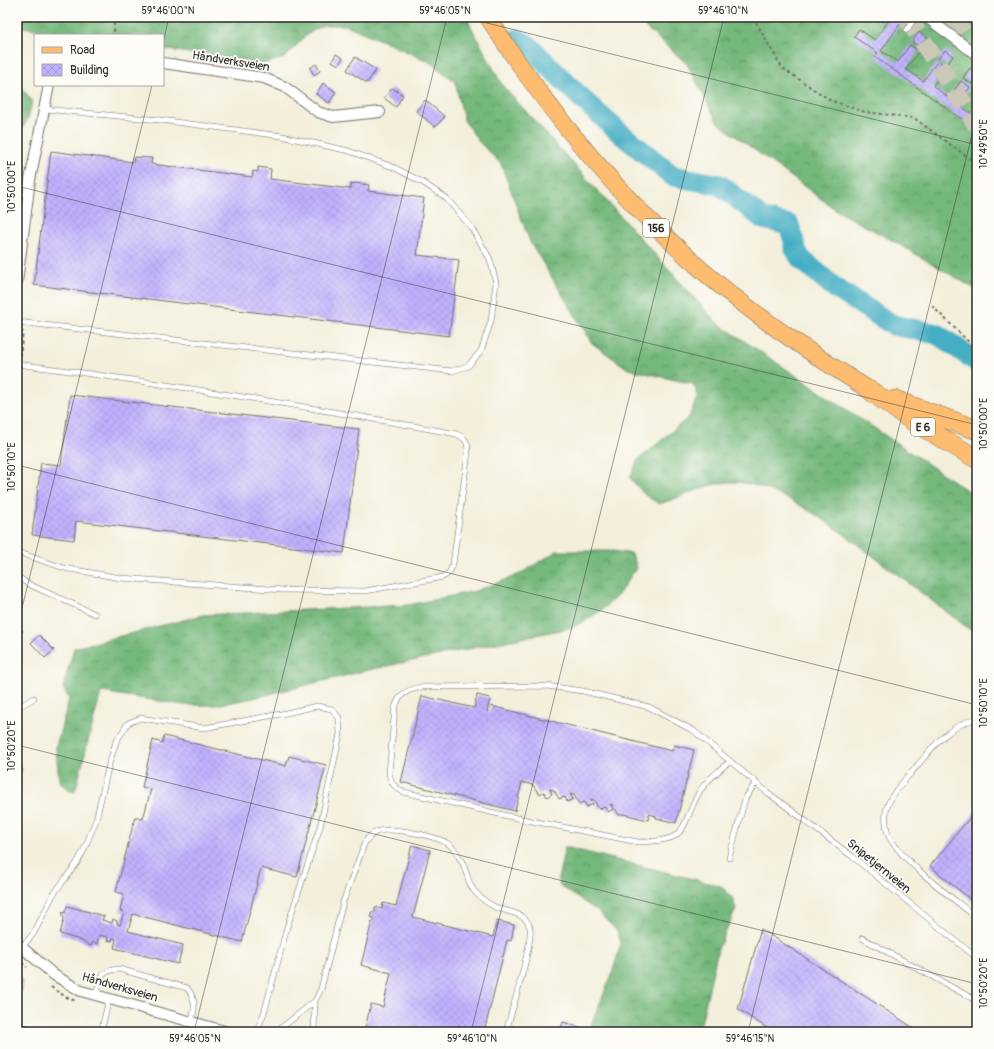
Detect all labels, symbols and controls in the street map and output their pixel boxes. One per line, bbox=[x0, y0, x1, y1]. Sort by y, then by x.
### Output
text: 59°46'00"N bbox=[141, 5, 195, 17]
text: 59°46'05"N bbox=[419, 5, 471, 17]
text: 59°46'10"N bbox=[698, 5, 748, 17]
legend bbox=[34, 34, 164, 86]
text: Road bbox=[70, 43, 95, 58]
street label: Håndverksveien bbox=[191, 48, 271, 75]
text: Building bbox=[70, 63, 109, 78]
text: 10°49'50"E bbox=[978, 119, 990, 169]
text: 10°50'00"E bbox=[6, 161, 18, 213]
road number: 156 bbox=[643, 219, 669, 237]
text: 10°50'00"E bbox=[978, 398, 990, 450]
road number: E 6 bbox=[911, 418, 935, 436]
text: 10°50'10"E bbox=[6, 442, 18, 492]
text: 10°50'10"E bbox=[978, 678, 990, 728]
text: 10°50'20"E bbox=[6, 720, 18, 772]
street label: Snipetjernveien bbox=[844, 836, 914, 897]
text: 10°50'20"E bbox=[978, 957, 990, 1009]
street label: Håndverksveien bbox=[80, 969, 160, 1006]
text: 59°46'05"N bbox=[169, 1033, 221, 1045]
text: 59°46'10"N bbox=[447, 1033, 497, 1045]
text: 59°46'15"N bbox=[726, 1033, 775, 1045]

